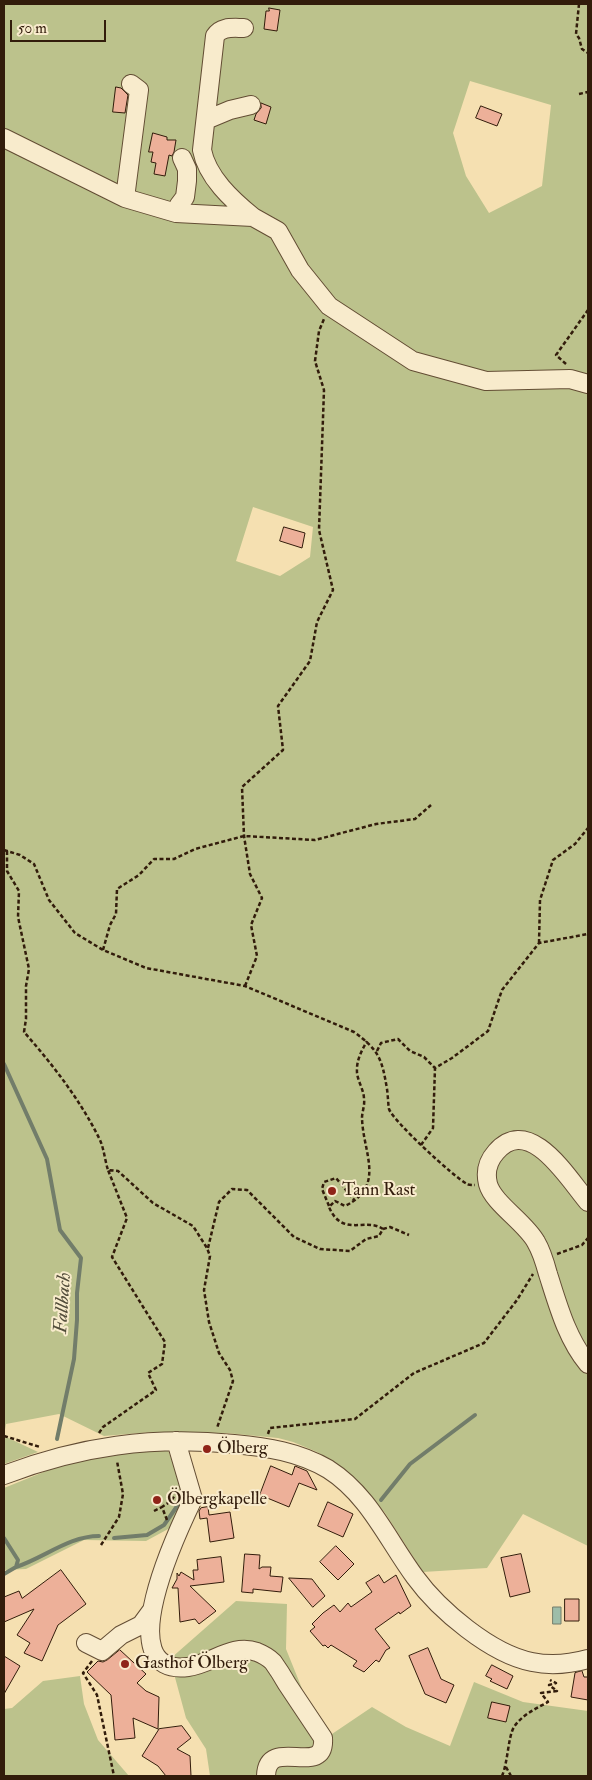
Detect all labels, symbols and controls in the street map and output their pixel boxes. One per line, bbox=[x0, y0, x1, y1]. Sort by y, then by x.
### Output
scale bar bbox=[12, 10, 109, 42]
text: 50 m bbox=[18, 19, 47, 38]
place label: Tann Rast bbox=[342, 1180, 415, 1202]
marker: Tann Rast bbox=[326, 1185, 338, 1197]
water label: Fallbach bbox=[51, 1272, 77, 1334]
place label: Ölberg bbox=[217, 1438, 268, 1460]
marker: Ölberg bbox=[201, 1443, 213, 1455]
place label: Ölbergkapelle bbox=[167, 1489, 267, 1511]
marker: Ölbergkapelle bbox=[151, 1494, 163, 1506]
place label: Gasthof Ölberg bbox=[135, 1653, 248, 1675]
marker: Gasthof Ölberg bbox=[119, 1658, 131, 1670]

